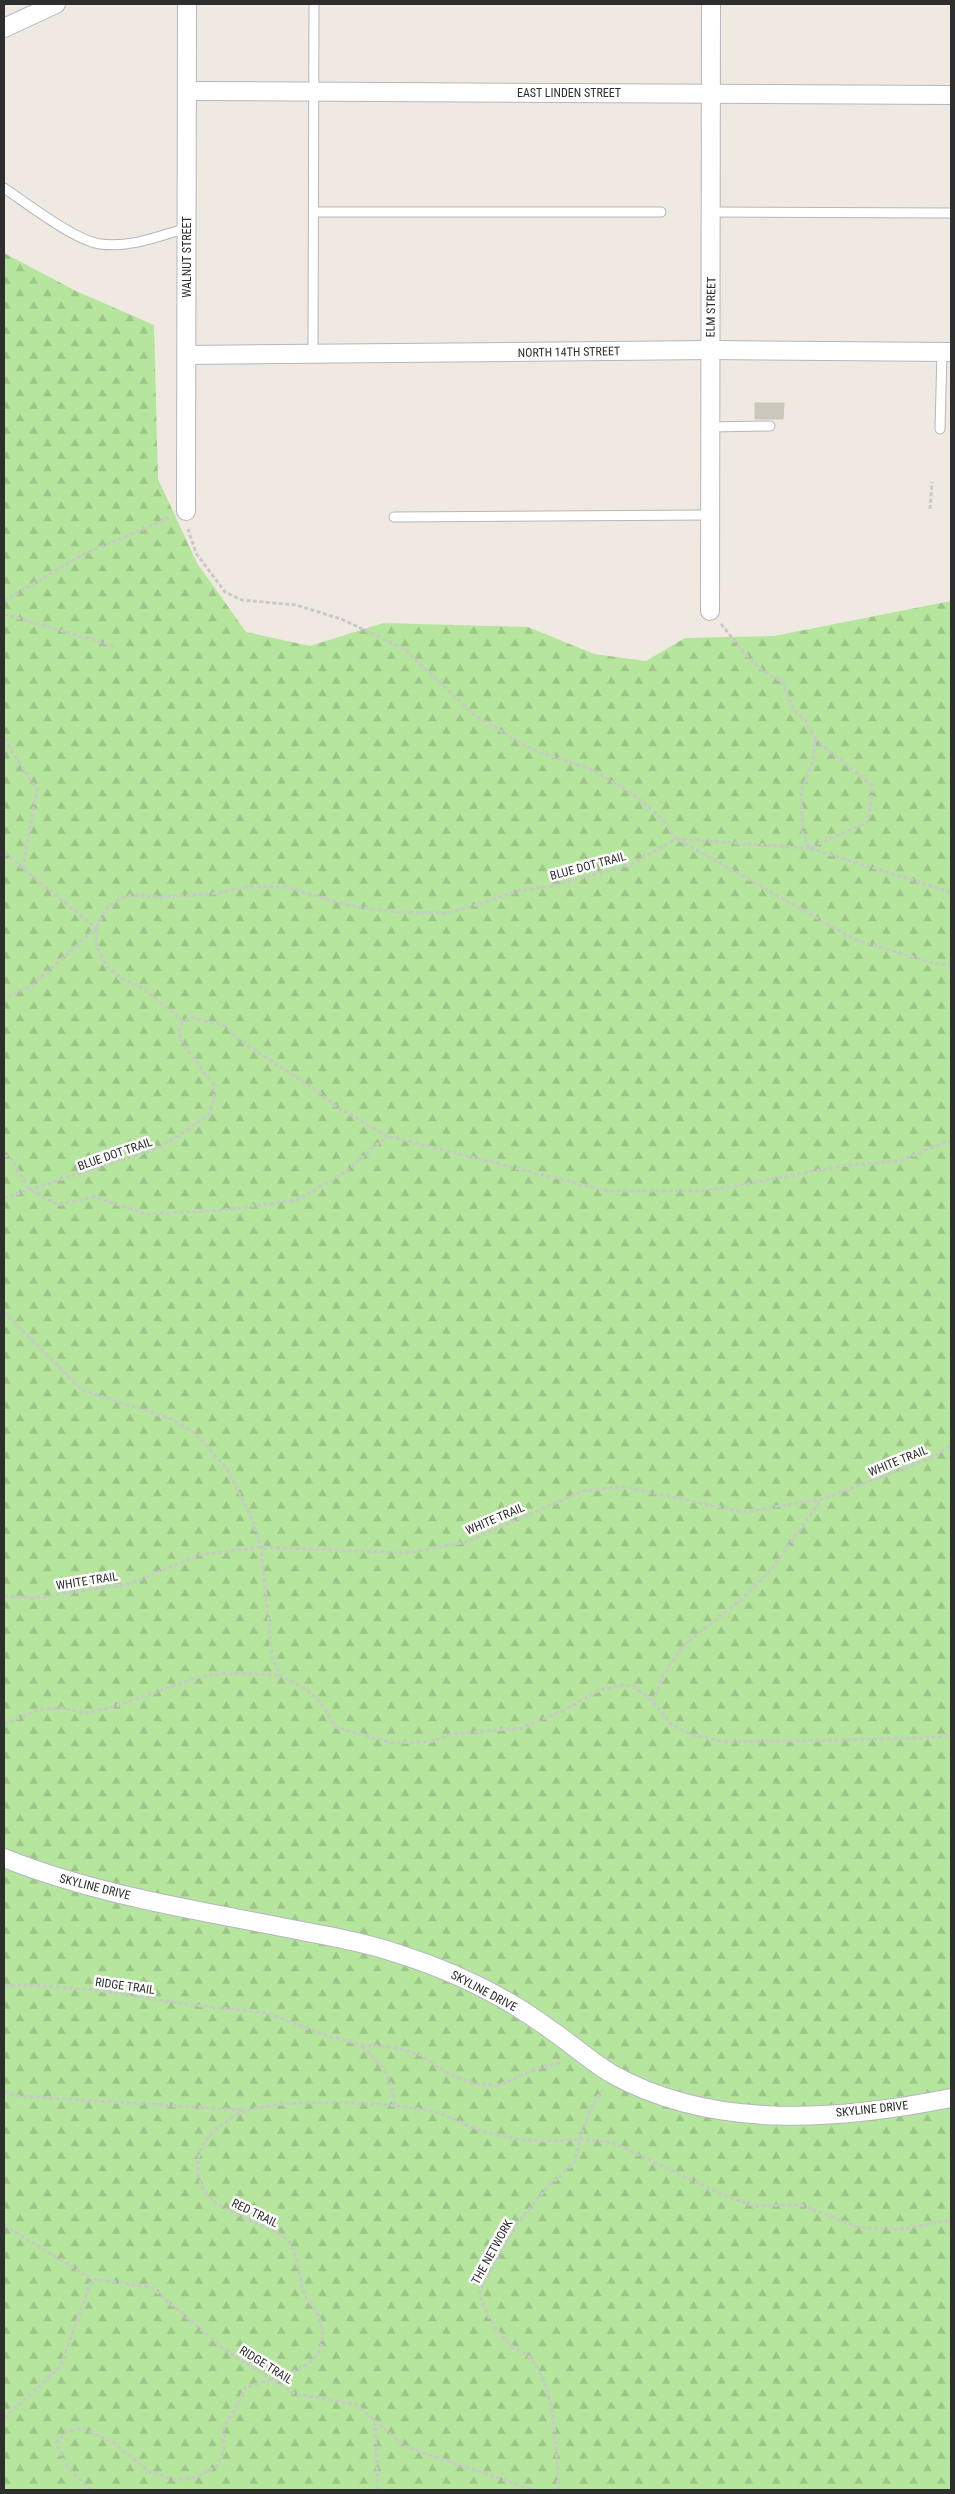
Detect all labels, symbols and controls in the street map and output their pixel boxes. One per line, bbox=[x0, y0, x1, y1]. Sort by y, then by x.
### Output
street label: EAST LINDEN STREET bbox=[517, 86, 621, 100]
street label: WALNUT STREET bbox=[180, 216, 194, 298]
street label: ELM STREET bbox=[703, 277, 719, 337]
street label: NORTH 14TH STREET bbox=[518, 344, 620, 360]
street label: BLUE DOT TRAIL bbox=[548, 849, 628, 883]
street label: BLUE DOT TRAIL bbox=[76, 1135, 154, 1173]
street label: WHITE TRAIL bbox=[866, 1443, 930, 1479]
street label: WHITE TRAIL bbox=[464, 1500, 527, 1538]
street label: WHITE TRAIL bbox=[55, 1569, 119, 1593]
street label: SKYLINE DRIVE bbox=[58, 1871, 132, 1903]
street label: SKYLINE DRIVE bbox=[449, 1968, 519, 2014]
street label: RIDGE TRAIL bbox=[94, 1975, 156, 1997]
street label: SKYLINE DRIVE bbox=[835, 2098, 909, 2120]
street label: RED TRAIL bbox=[229, 2196, 281, 2230]
street label: THE NETWORK bbox=[469, 2217, 516, 2287]
street label: RIDGE TRAIL bbox=[237, 2343, 295, 2387]

